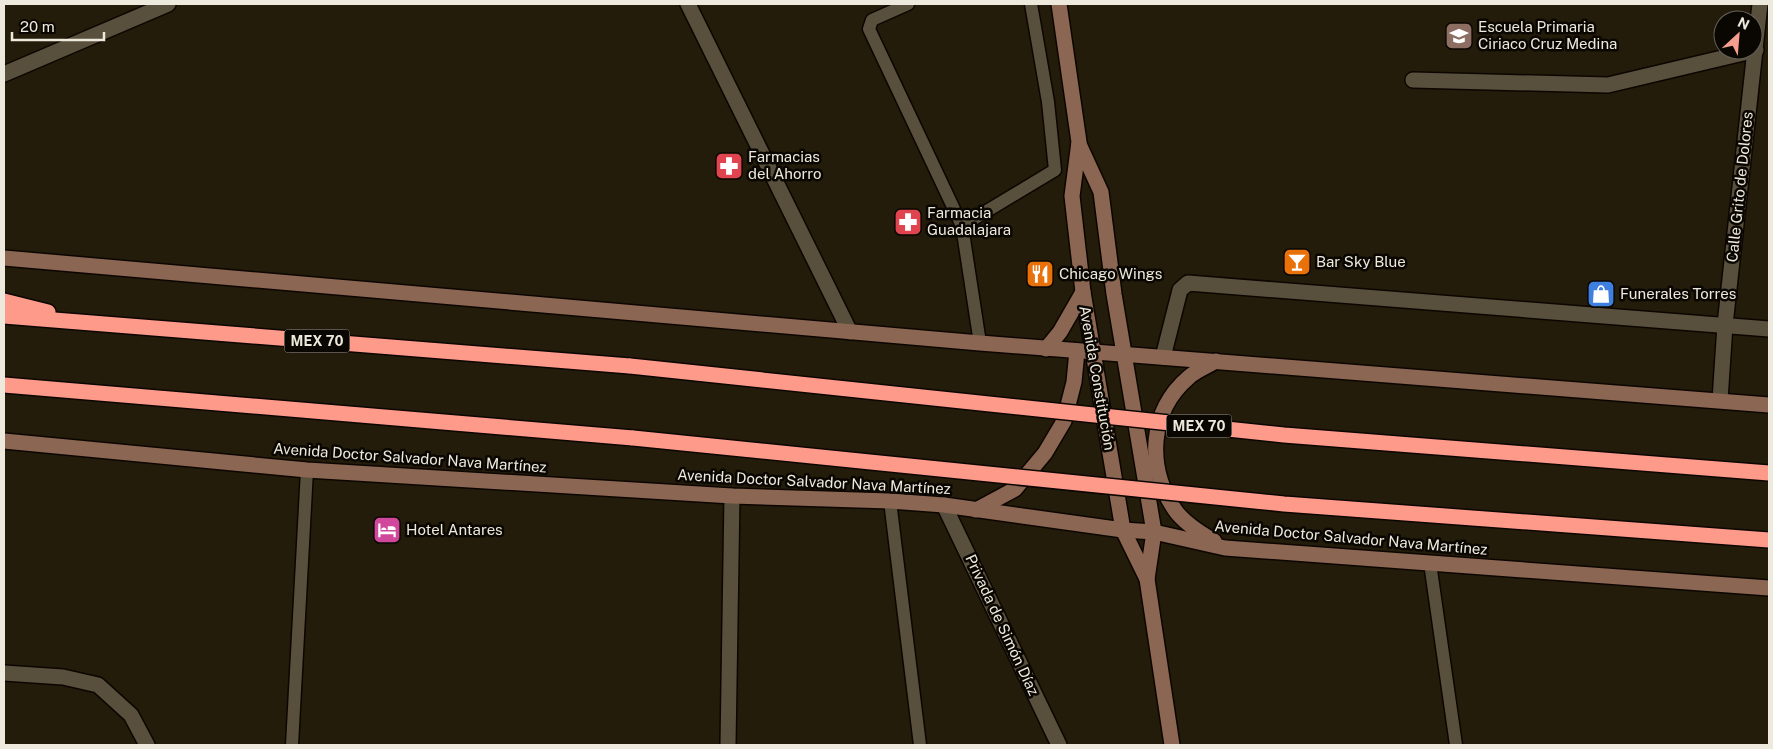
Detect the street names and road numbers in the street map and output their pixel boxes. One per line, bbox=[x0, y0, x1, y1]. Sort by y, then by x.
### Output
street label: Calle Grito de Dolores bbox=[1723, 111, 1756, 263]
street label: Avenida Constitución bbox=[1076, 304, 1119, 452]
road number: MEX 70 bbox=[284, 330, 350, 352]
road number: MEX 70 bbox=[1166, 414, 1232, 438]
street label: Avenida Doctor Salvador Nava Martínez bbox=[273, 439, 547, 476]
street label: Avenida Doctor Salvador Nava Martínez bbox=[677, 466, 951, 497]
street label: Avenida Doctor Salvador Nava Martínez bbox=[1214, 517, 1488, 558]
street label: Privada de Simón Díaz bbox=[962, 552, 1043, 698]

